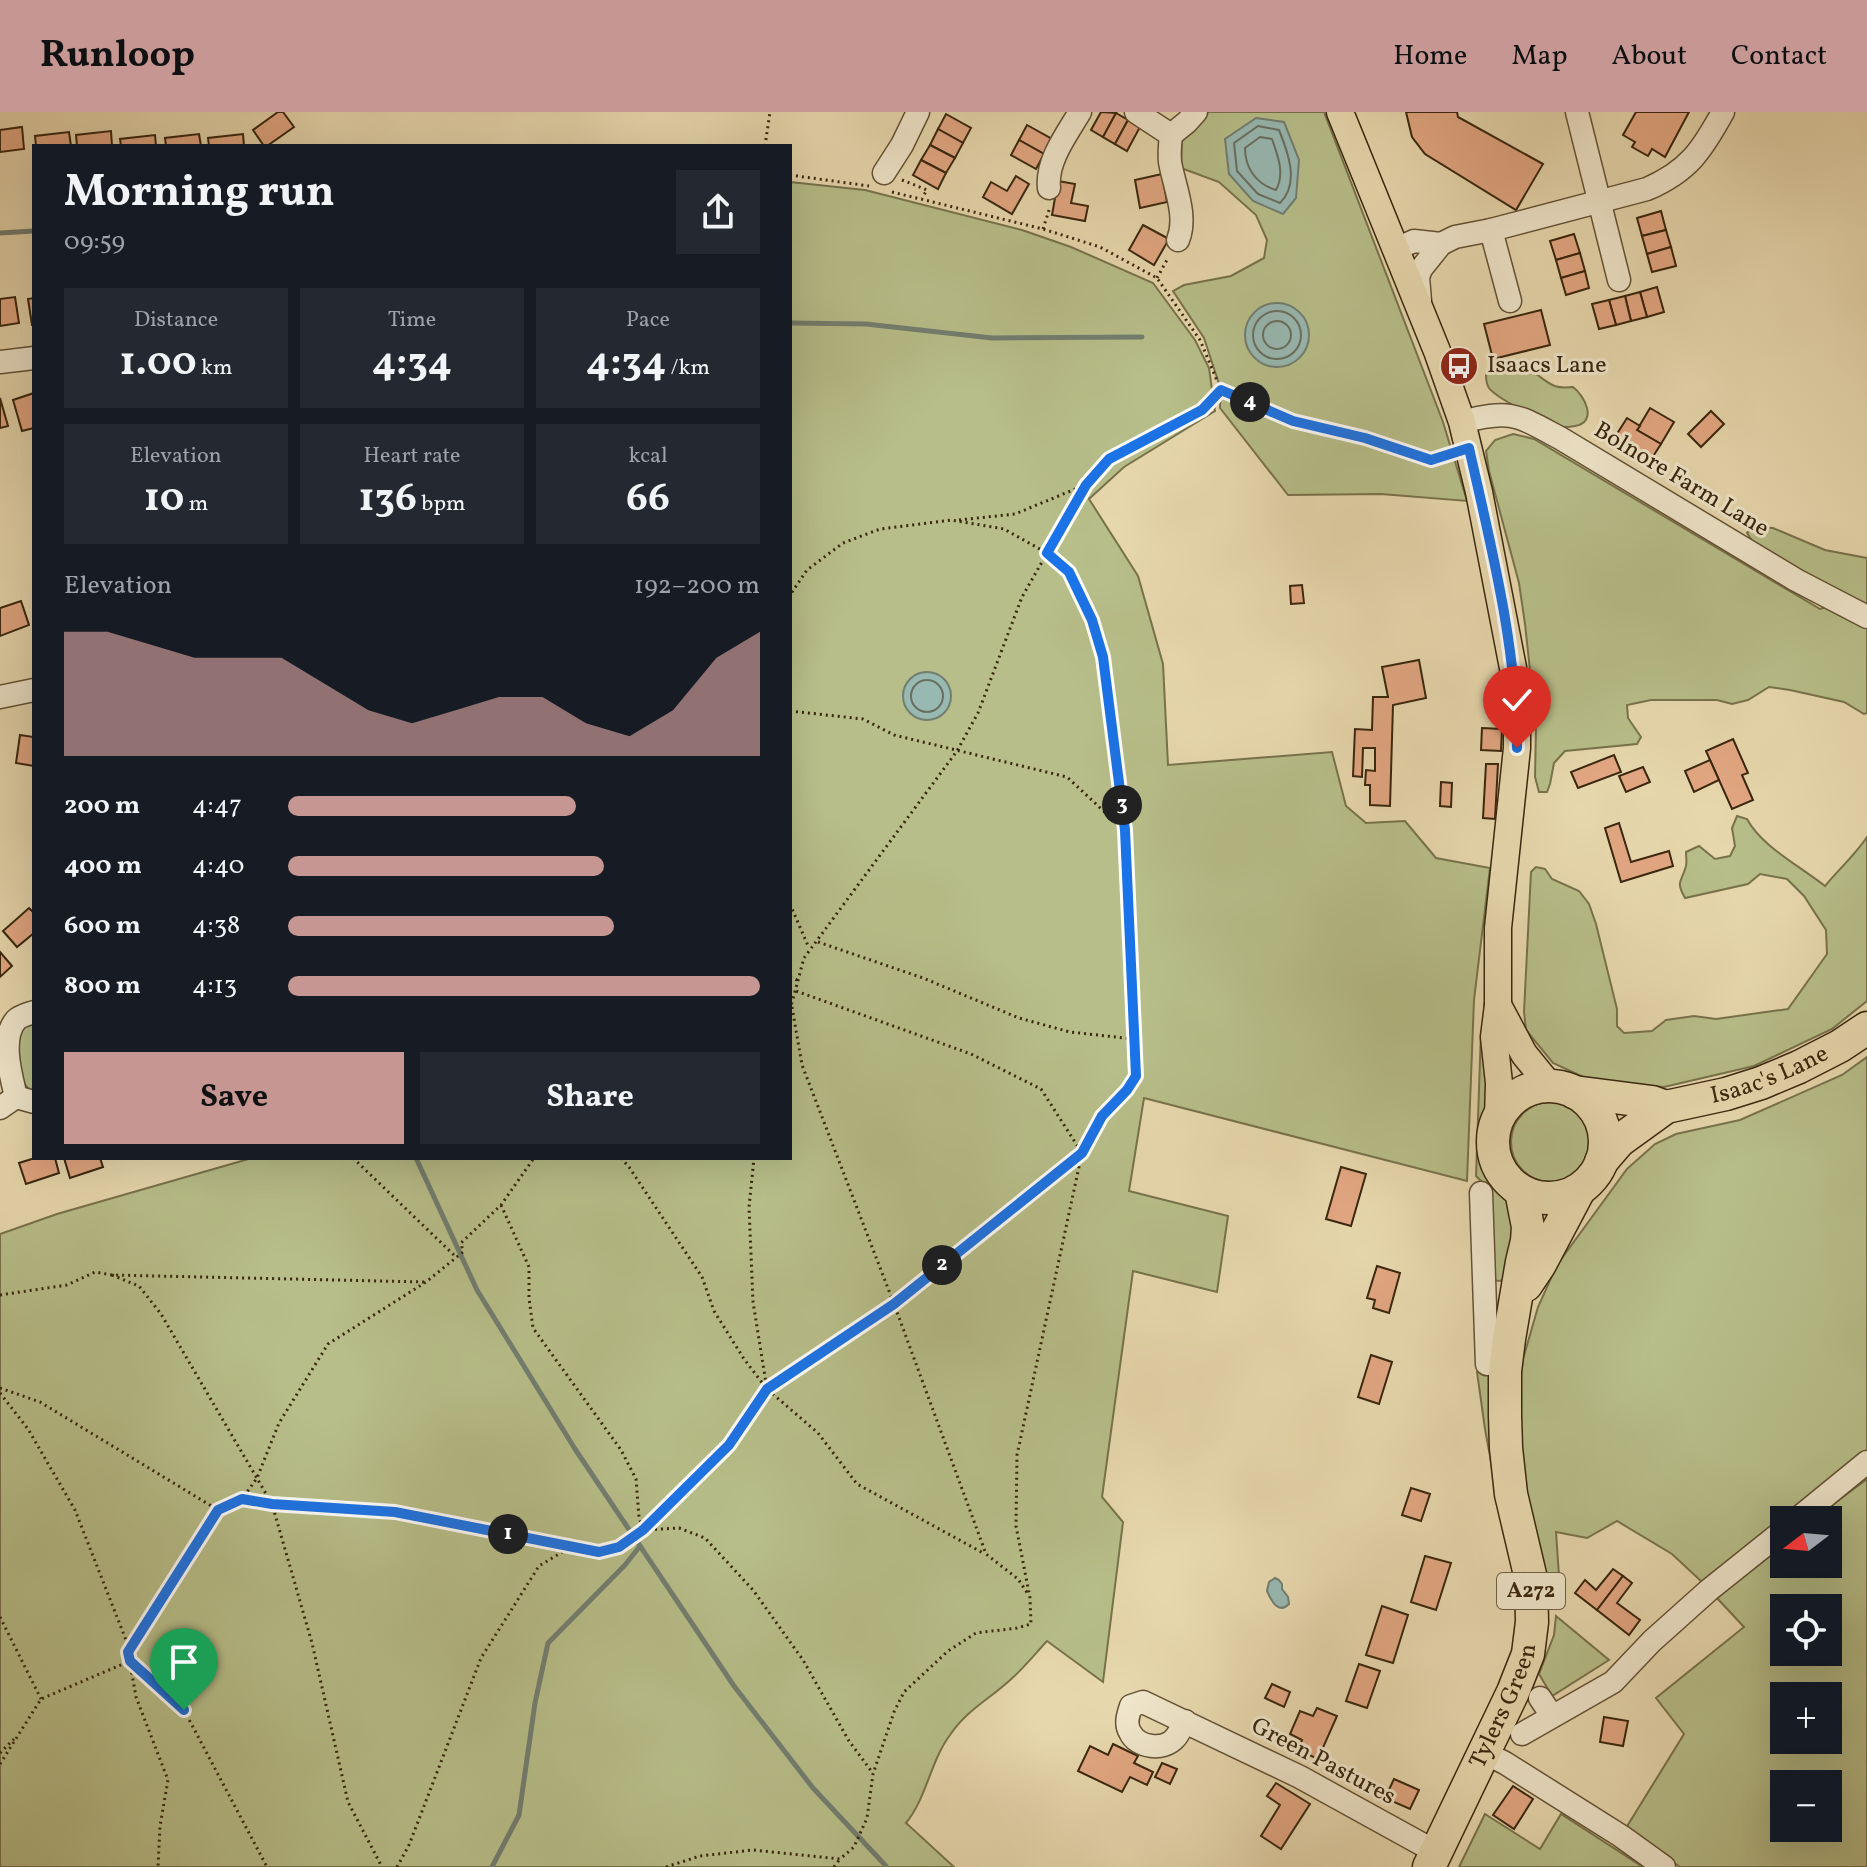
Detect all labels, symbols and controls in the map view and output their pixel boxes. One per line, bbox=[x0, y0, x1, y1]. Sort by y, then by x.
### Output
text: Runloop bbox=[40, 30, 195, 83]
text: Home bbox=[1393, 37, 1467, 76]
text: Map bbox=[1511, 37, 1567, 76]
text: About bbox=[1611, 37, 1687, 76]
text: Contact bbox=[1731, 37, 1827, 76]
text: Morning run bbox=[64, 163, 335, 224]
button: share bbox=[676, 170, 760, 254]
text: 09:59 bbox=[64, 224, 125, 260]
text: Distance bbox=[134, 305, 218, 336]
text: Time bbox=[388, 305, 436, 336]
text: Pace bbox=[626, 305, 670, 336]
text: 1.00 bbox=[120, 336, 197, 392]
text: 4:34 bbox=[372, 336, 452, 392]
text: 4:34 bbox=[586, 336, 666, 392]
bus stop icon: Isaacs Lane bbox=[1438, 345, 1480, 387]
place label: Isaacs Lane bbox=[1487, 349, 1607, 383]
text: km bbox=[197, 353, 232, 384]
text: /km bbox=[666, 353, 710, 384]
pin: 4 bbox=[1230, 382, 1270, 422]
text: 4 bbox=[1243, 386, 1257, 417]
street label: Bolnore Farm Lane bbox=[1587, 414, 1775, 546]
text: Elevation bbox=[130, 441, 222, 472]
text: Heart rate bbox=[363, 441, 461, 472]
text: kcal bbox=[628, 441, 668, 472]
text: 10 bbox=[144, 472, 184, 528]
text: 136 bbox=[359, 472, 417, 528]
text: 66 bbox=[626, 472, 670, 528]
text: m bbox=[184, 489, 208, 520]
text: bpm bbox=[417, 489, 465, 520]
text: Elevation bbox=[64, 568, 172, 604]
text: 192–200 m bbox=[634, 568, 760, 604]
pin bbox=[1483, 666, 1551, 748]
icon: check bbox=[1495, 678, 1539, 722]
pin: 3 bbox=[1102, 785, 1142, 825]
text: 200 m bbox=[64, 788, 140, 824]
text: 4:47 bbox=[192, 788, 242, 824]
text: 3 bbox=[1116, 789, 1128, 820]
text: 400 m bbox=[64, 848, 142, 884]
text: 4:40 bbox=[192, 848, 244, 884]
text: 600 m bbox=[64, 908, 141, 944]
text: 4:38 bbox=[192, 908, 240, 944]
text: 800 m bbox=[64, 968, 141, 1004]
text: 4:13 bbox=[192, 968, 237, 1004]
street label: Isaac's Lane bbox=[1707, 1038, 1835, 1114]
button: Save bbox=[64, 1052, 404, 1144]
button: Share bbox=[420, 1052, 760, 1144]
pin: 2 bbox=[922, 1245, 962, 1285]
text: 2 bbox=[936, 1249, 948, 1280]
north arrow bbox=[1770, 1506, 1842, 1578]
map controls bbox=[1770, 1506, 1842, 1842]
pin: 1 bbox=[488, 1514, 528, 1554]
text: 1 bbox=[504, 1518, 512, 1549]
road number: A272 bbox=[1497, 1573, 1565, 1609]
button: locate bbox=[1770, 1594, 1842, 1666]
pin bbox=[150, 1628, 218, 1710]
icon: arrive bbox=[162, 1640, 206, 1684]
street label: Tylers Green bbox=[1462, 1642, 1546, 1774]
button: + bbox=[1770, 1682, 1842, 1754]
street label: Green Pastures bbox=[1245, 1710, 1401, 1814]
button: − bbox=[1770, 1770, 1842, 1842]

